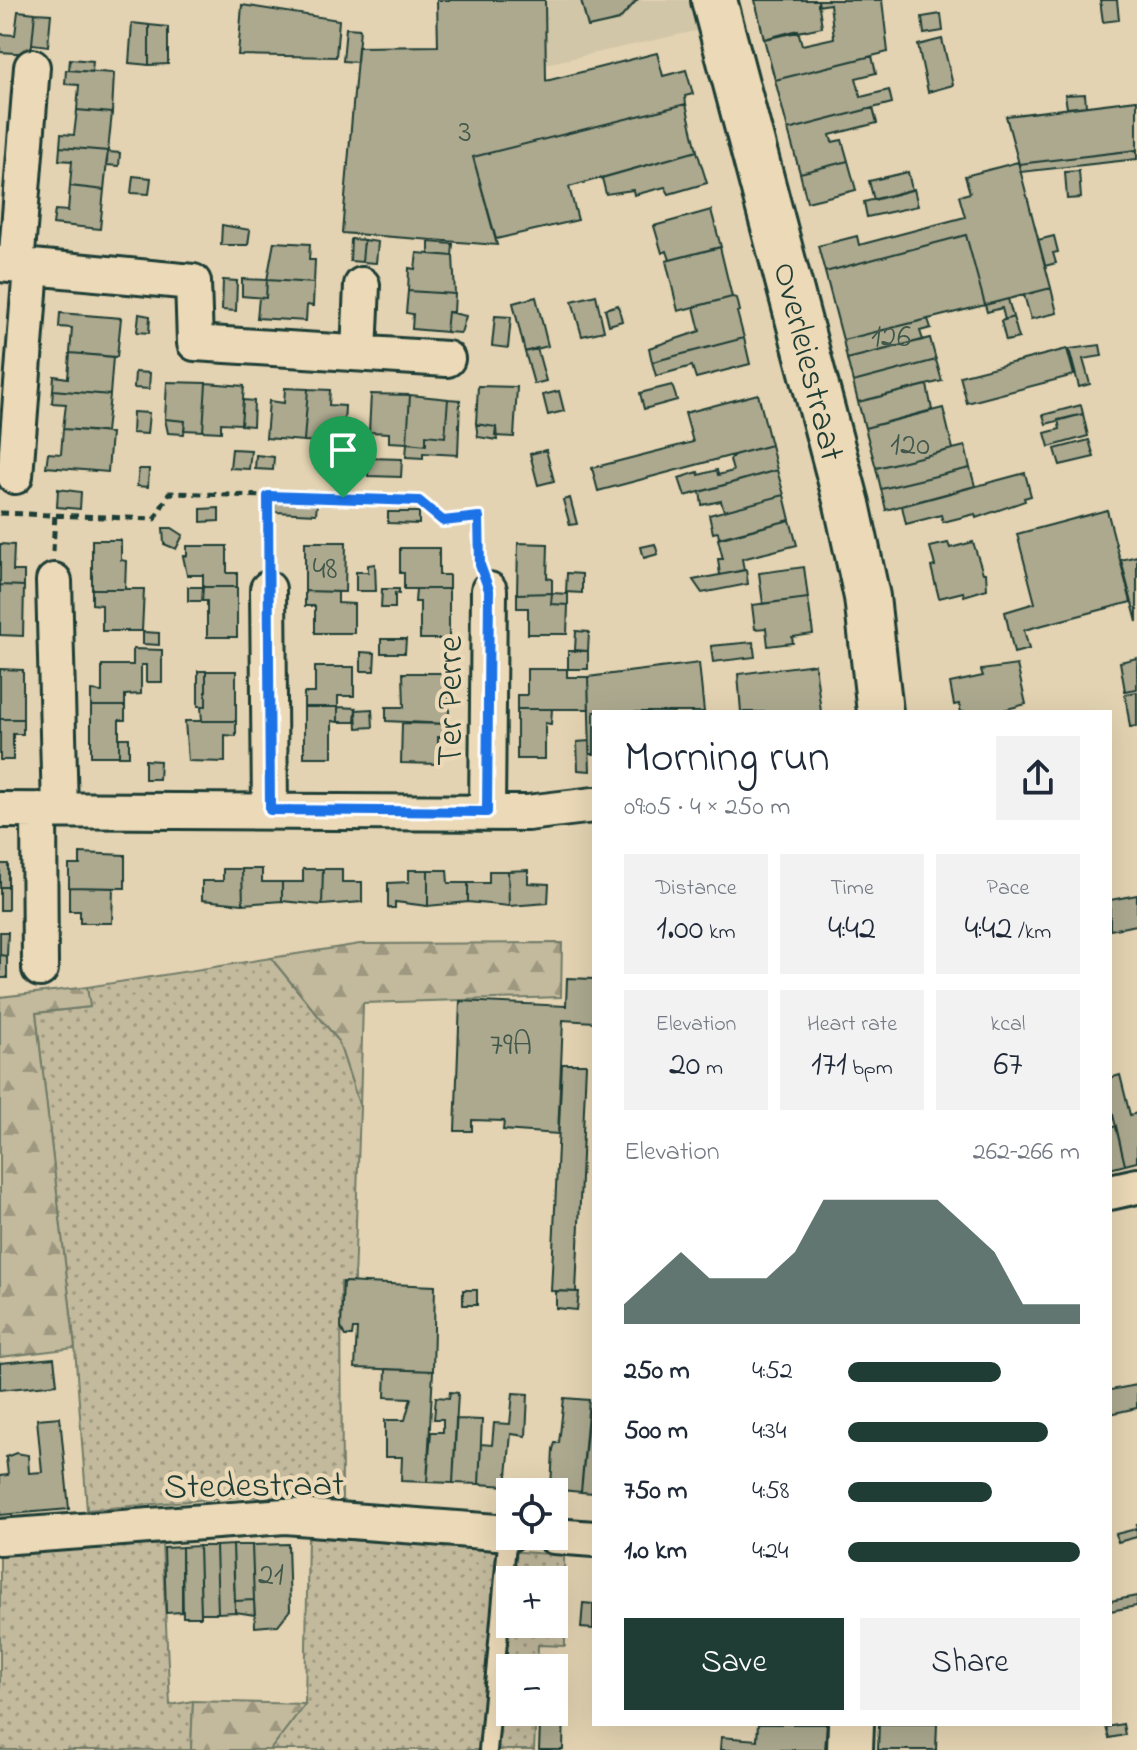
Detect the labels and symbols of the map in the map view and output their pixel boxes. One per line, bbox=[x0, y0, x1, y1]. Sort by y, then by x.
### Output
house number: 3 bbox=[458, 110, 472, 157]
street label: Overleiestraat bbox=[756, 257, 857, 467]
house number: 126 bbox=[871, 315, 911, 362]
pin bbox=[309, 416, 377, 498]
house number: 120 bbox=[890, 423, 930, 470]
house number: 48 bbox=[312, 547, 338, 594]
street label: Ter Perre bbox=[426, 635, 479, 766]
house number: 79A bbox=[490, 1023, 532, 1070]
street label: Stedestraat bbox=[163, 1459, 345, 1516]
house number: 21 bbox=[258, 1553, 284, 1600]

